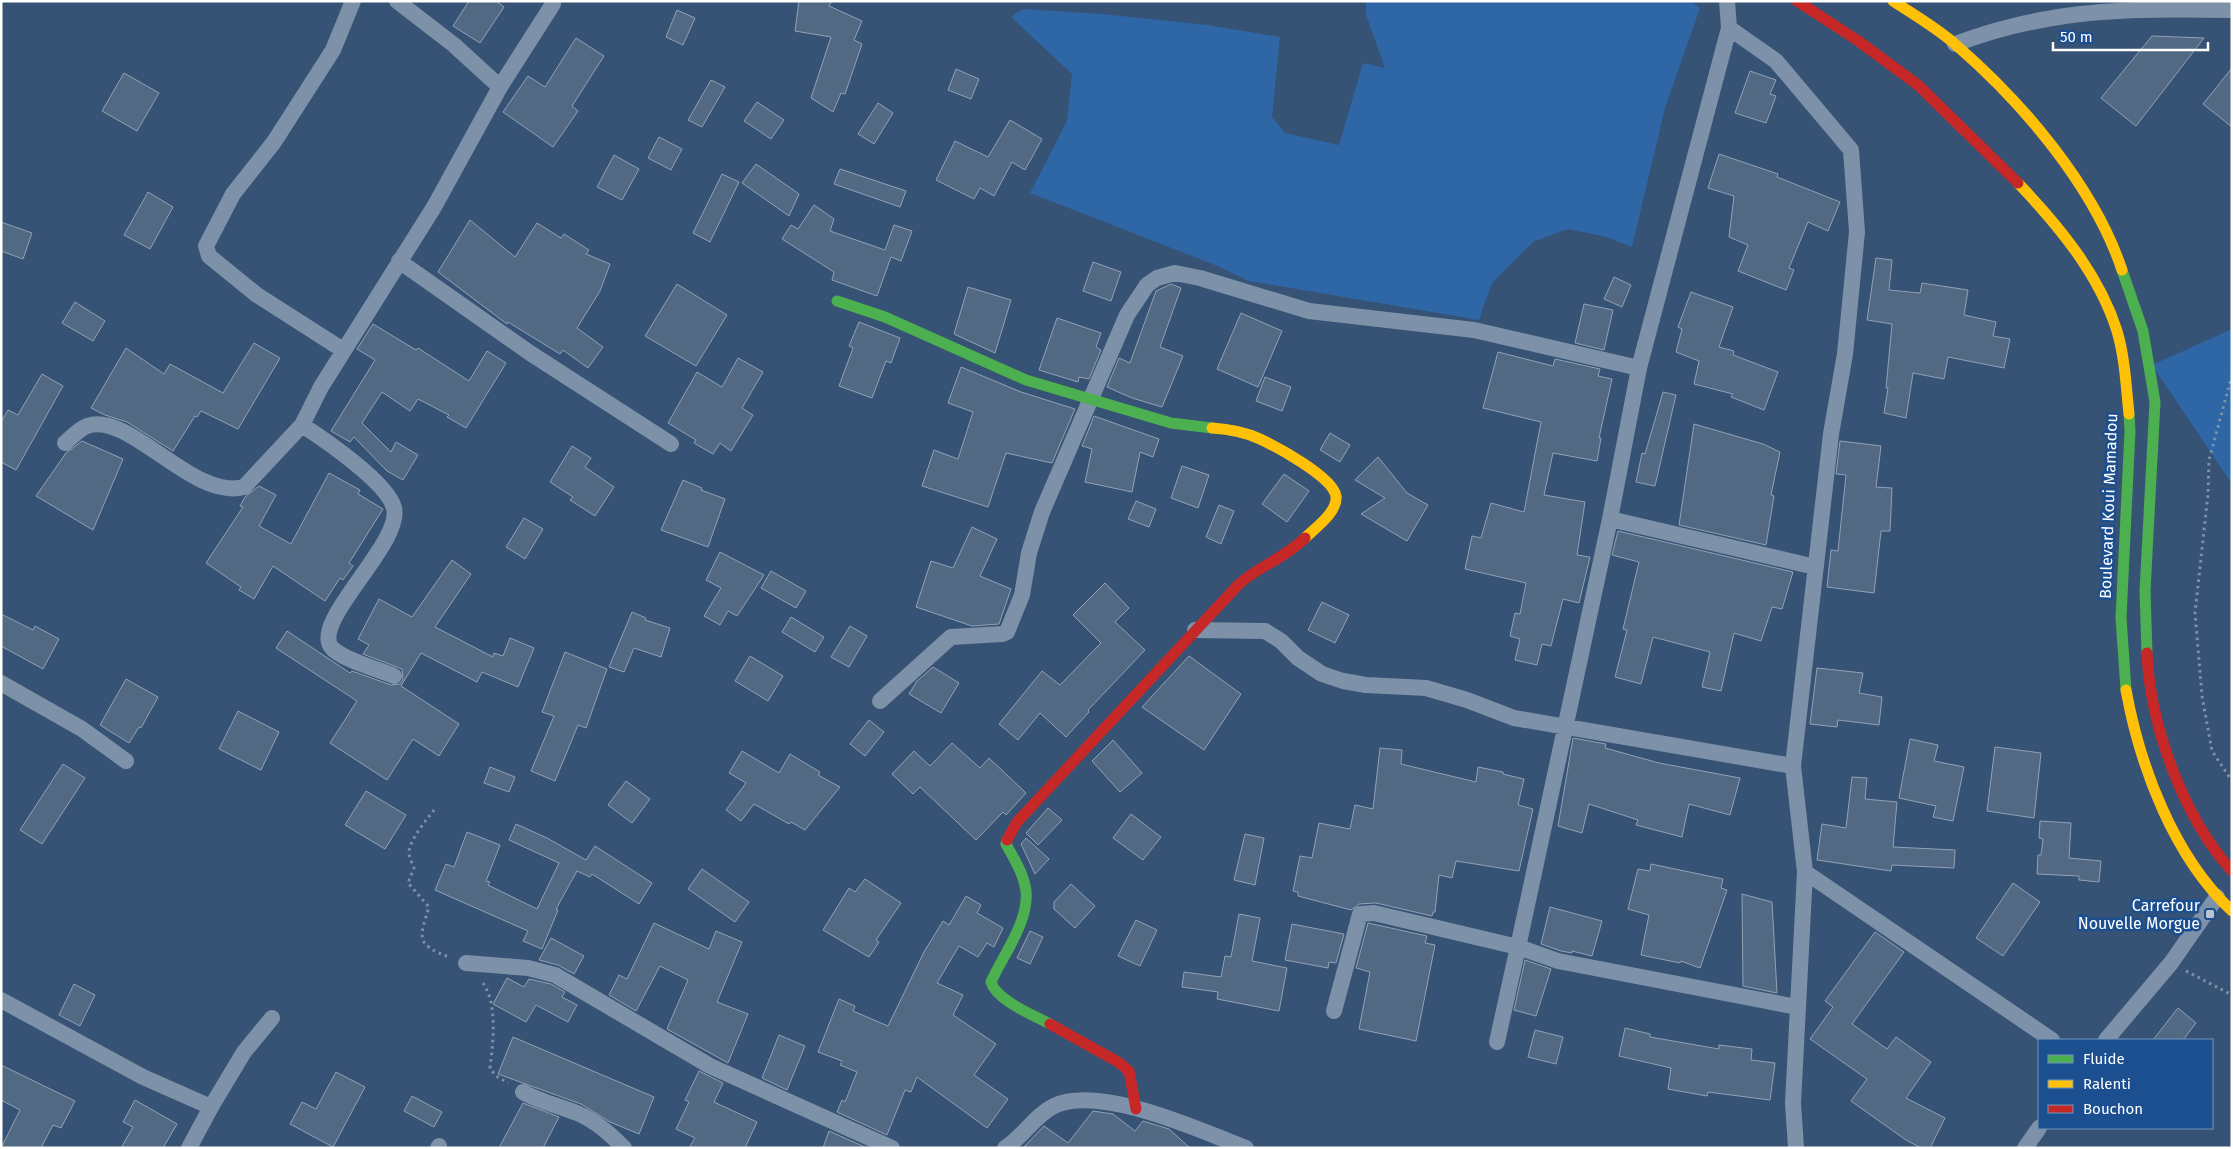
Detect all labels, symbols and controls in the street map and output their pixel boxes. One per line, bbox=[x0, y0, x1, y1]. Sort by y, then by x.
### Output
scale bar bbox=[2053, 20, 2208, 52]
text: 50 m bbox=[2060, 28, 2093, 46]
street label: Boulevard Koui Mamadou bbox=[2096, 413, 2121, 599]
place label: Carrefour Nouvelle Morgue bbox=[2078, 896, 2201, 933]
marker: Carrefour Nouvelle Morgue bbox=[2204, 908, 2216, 920]
legend bbox=[2038, 1039, 2213, 1129]
text: Fluide bbox=[2083, 1050, 2125, 1068]
text: Ralenti bbox=[2083, 1075, 2131, 1093]
text: Bouchon bbox=[2083, 1100, 2143, 1118]

